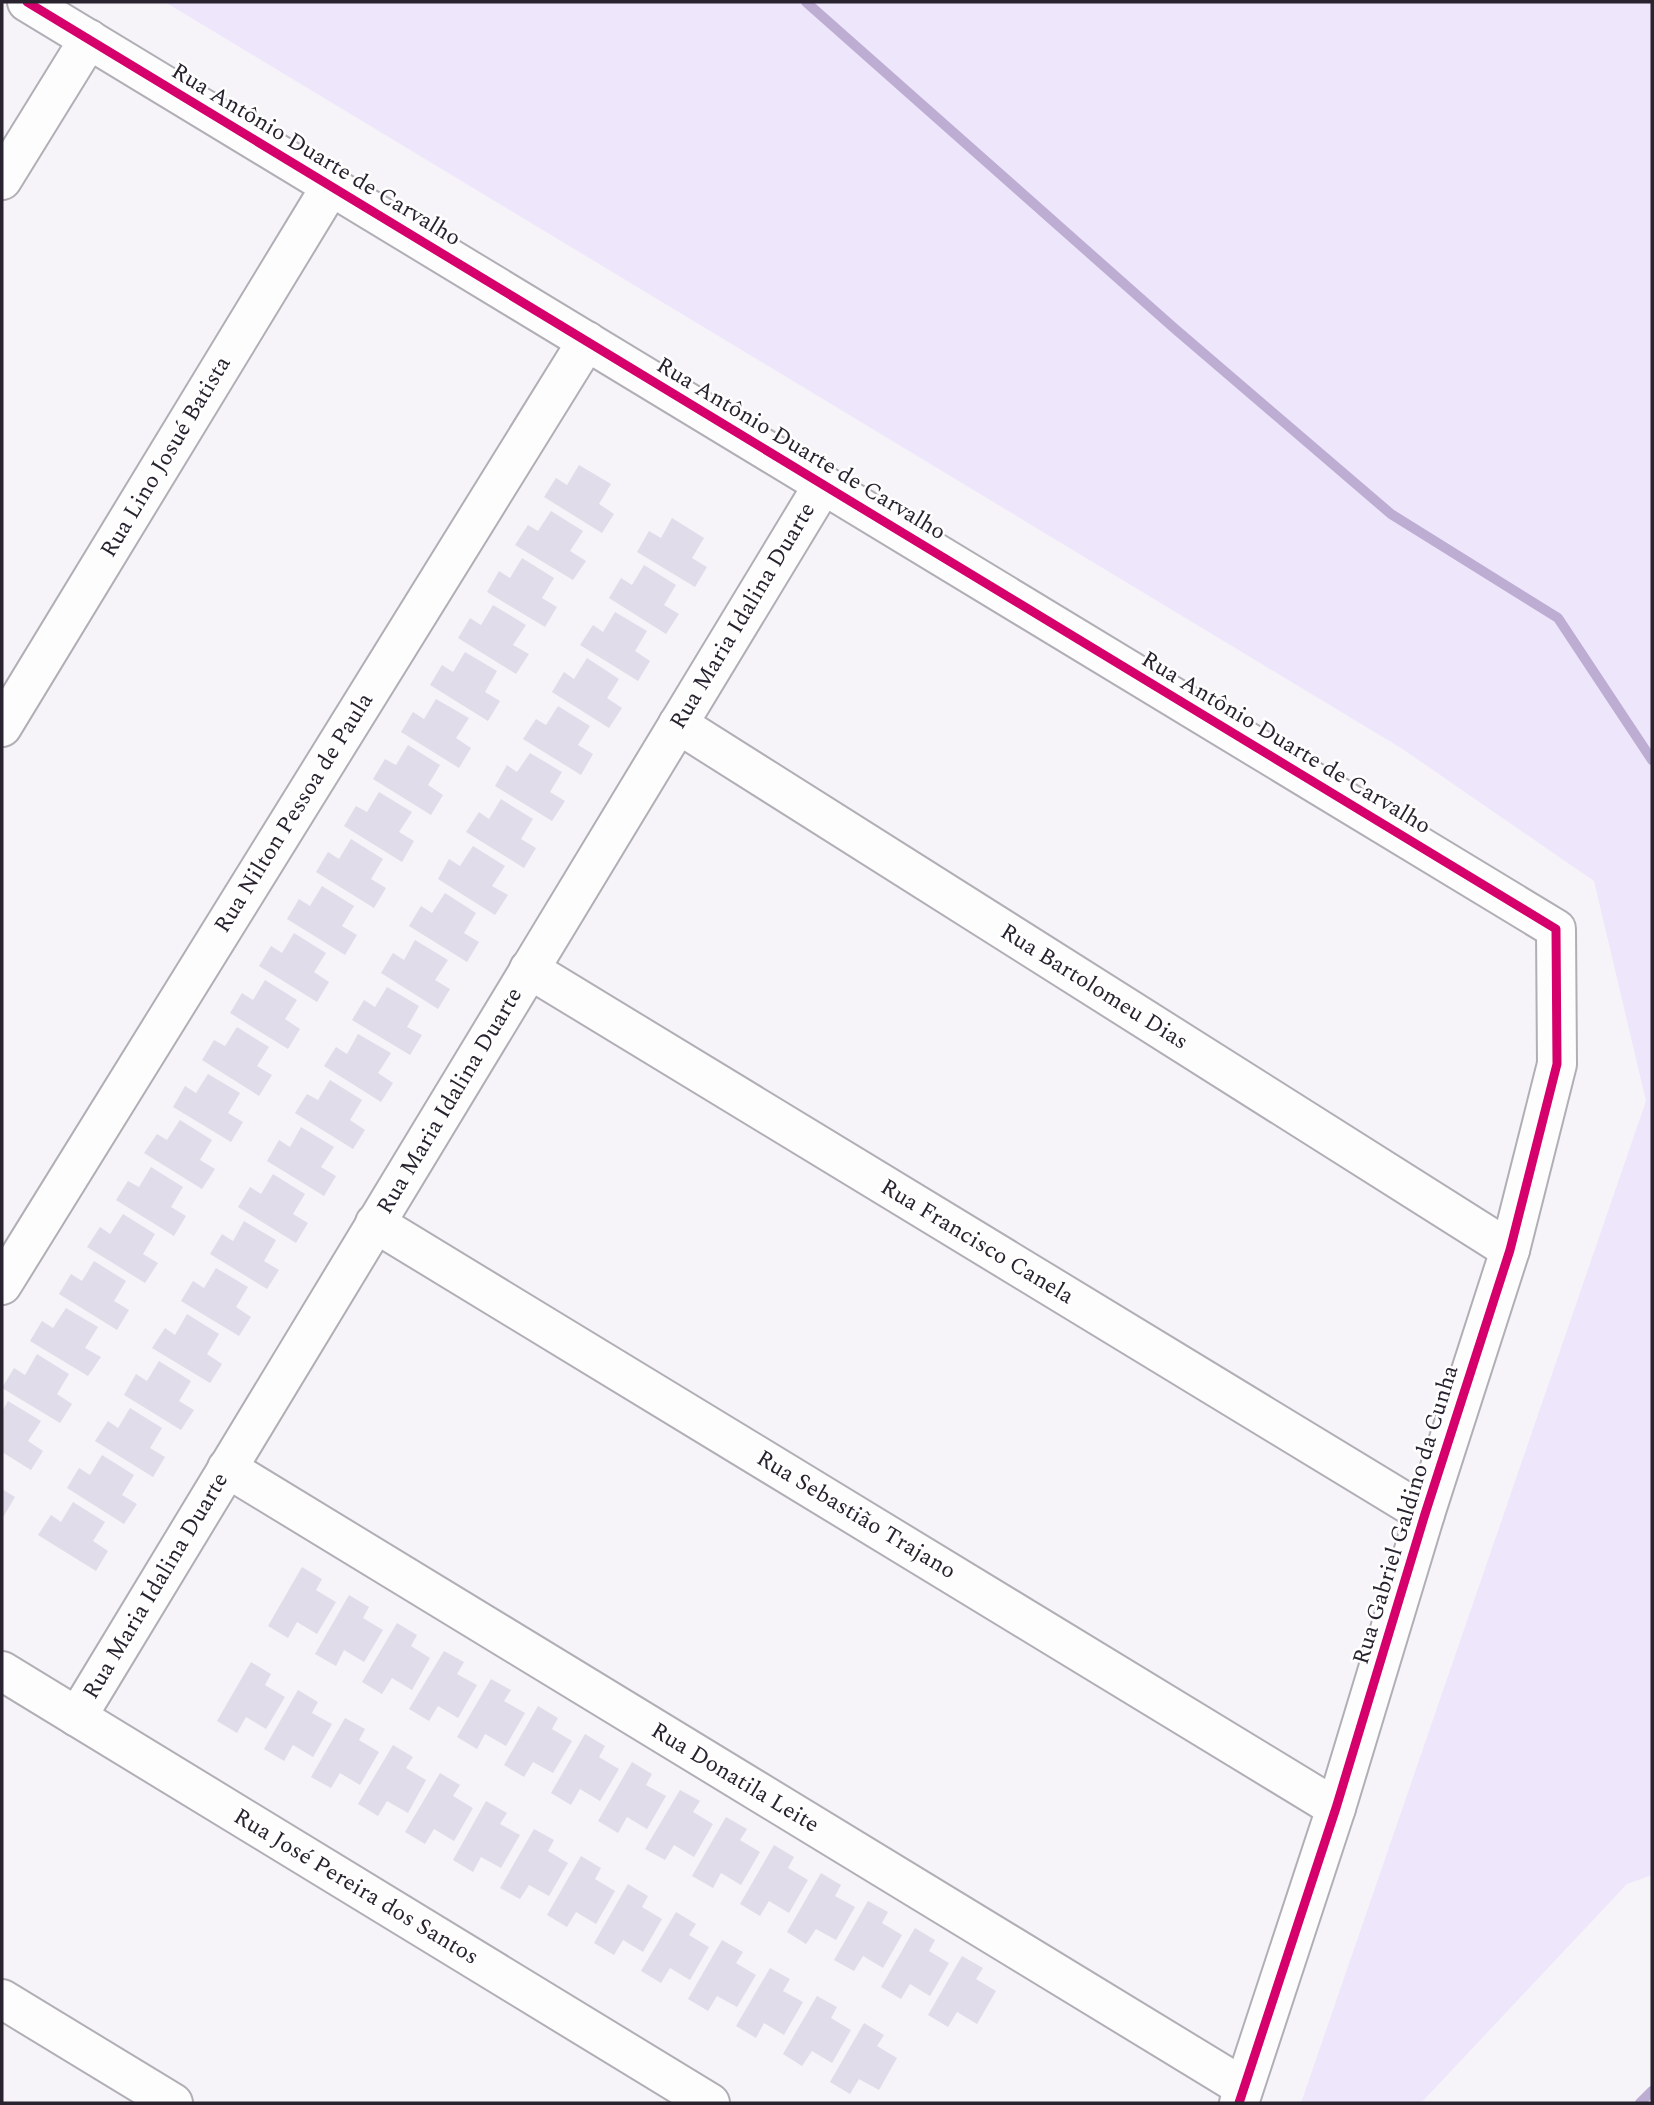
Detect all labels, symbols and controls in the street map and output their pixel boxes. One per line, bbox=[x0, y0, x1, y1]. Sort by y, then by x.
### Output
street label: Rua Antônio Duarte de Carvalho bbox=[164, 54, 468, 256]
street label: Rua Antônio Duarte de Carvalho bbox=[649, 348, 953, 550]
street label: Rua Lino Josué Batista bbox=[92, 349, 240, 565]
street label: Rua Maria Idalina Duarte bbox=[661, 496, 825, 736]
street label: Rua Antônio Duarte de Carvalho bbox=[1134, 642, 1438, 844]
street label: Rua Nilton Pessoa de Paula bbox=[206, 686, 382, 940]
street label: Rua Bartolomeu Dias bbox=[993, 915, 1195, 1059]
street label: Rua Maria Idalina Duarte bbox=[368, 981, 532, 1221]
street label: Rua Francisco Canela bbox=[874, 1170, 1080, 1314]
street label: Rua Gabriel Galdino da Cunha bbox=[1344, 1361, 1468, 1669]
street label: Rua Sebastião Trajano bbox=[750, 1441, 962, 1589]
street label: Rua Maria Idalina Duarte bbox=[74, 1466, 238, 1706]
street label: Rua Donatila Leite bbox=[644, 1714, 826, 1842]
street label: Rua José Pereira dos Santos bbox=[227, 1800, 485, 1974]

